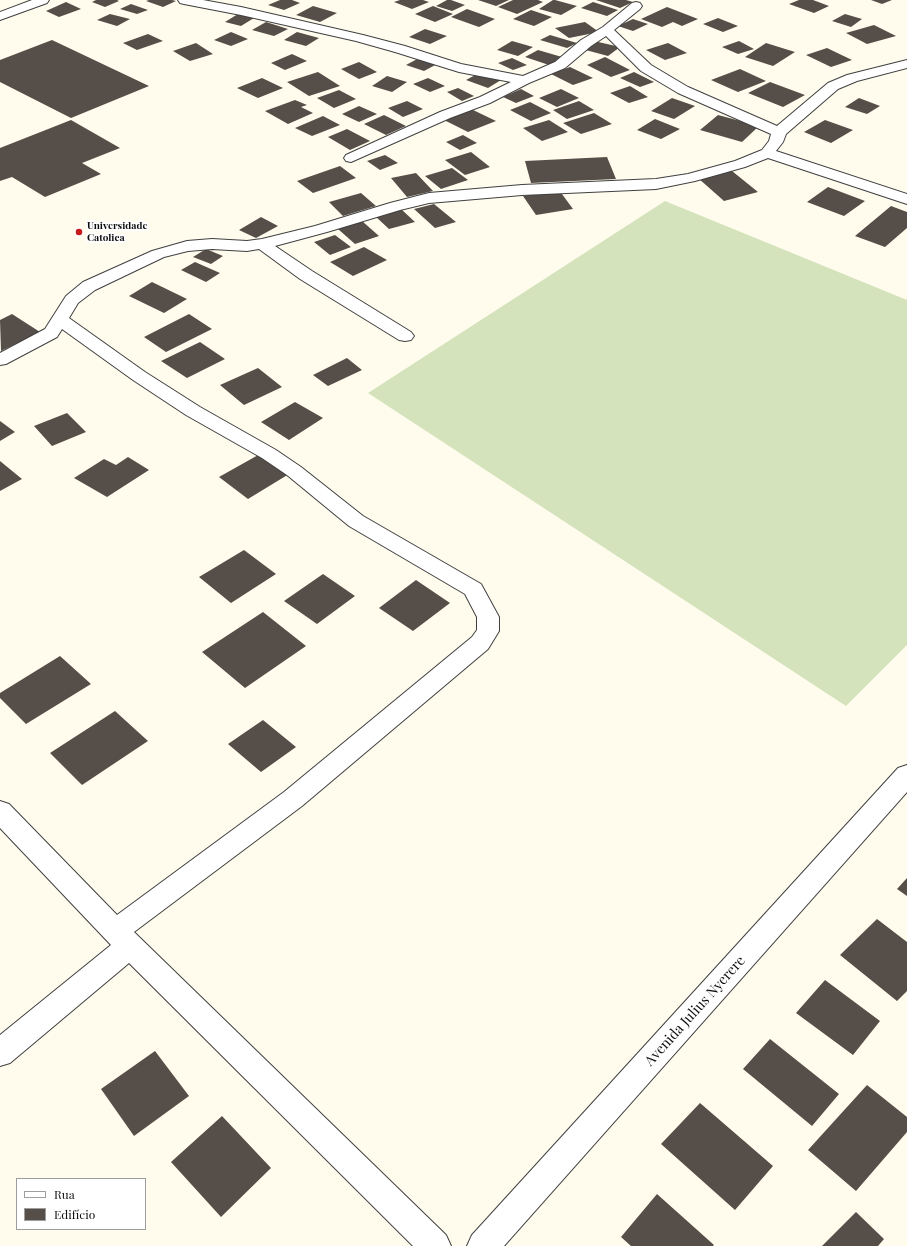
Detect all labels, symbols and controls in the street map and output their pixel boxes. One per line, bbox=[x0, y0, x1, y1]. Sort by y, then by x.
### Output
place label: Universidade Catolica bbox=[87, 220, 147, 244]
marker: Universidade Catolica bbox=[74, 227, 84, 237]
street label: Avenida Julius Nyerere bbox=[641, 953, 749, 1069]
legend bbox=[16, 1178, 146, 1230]
text: Rua bbox=[54, 1186, 75, 1202]
text: Edifício bbox=[54, 1206, 95, 1222]

